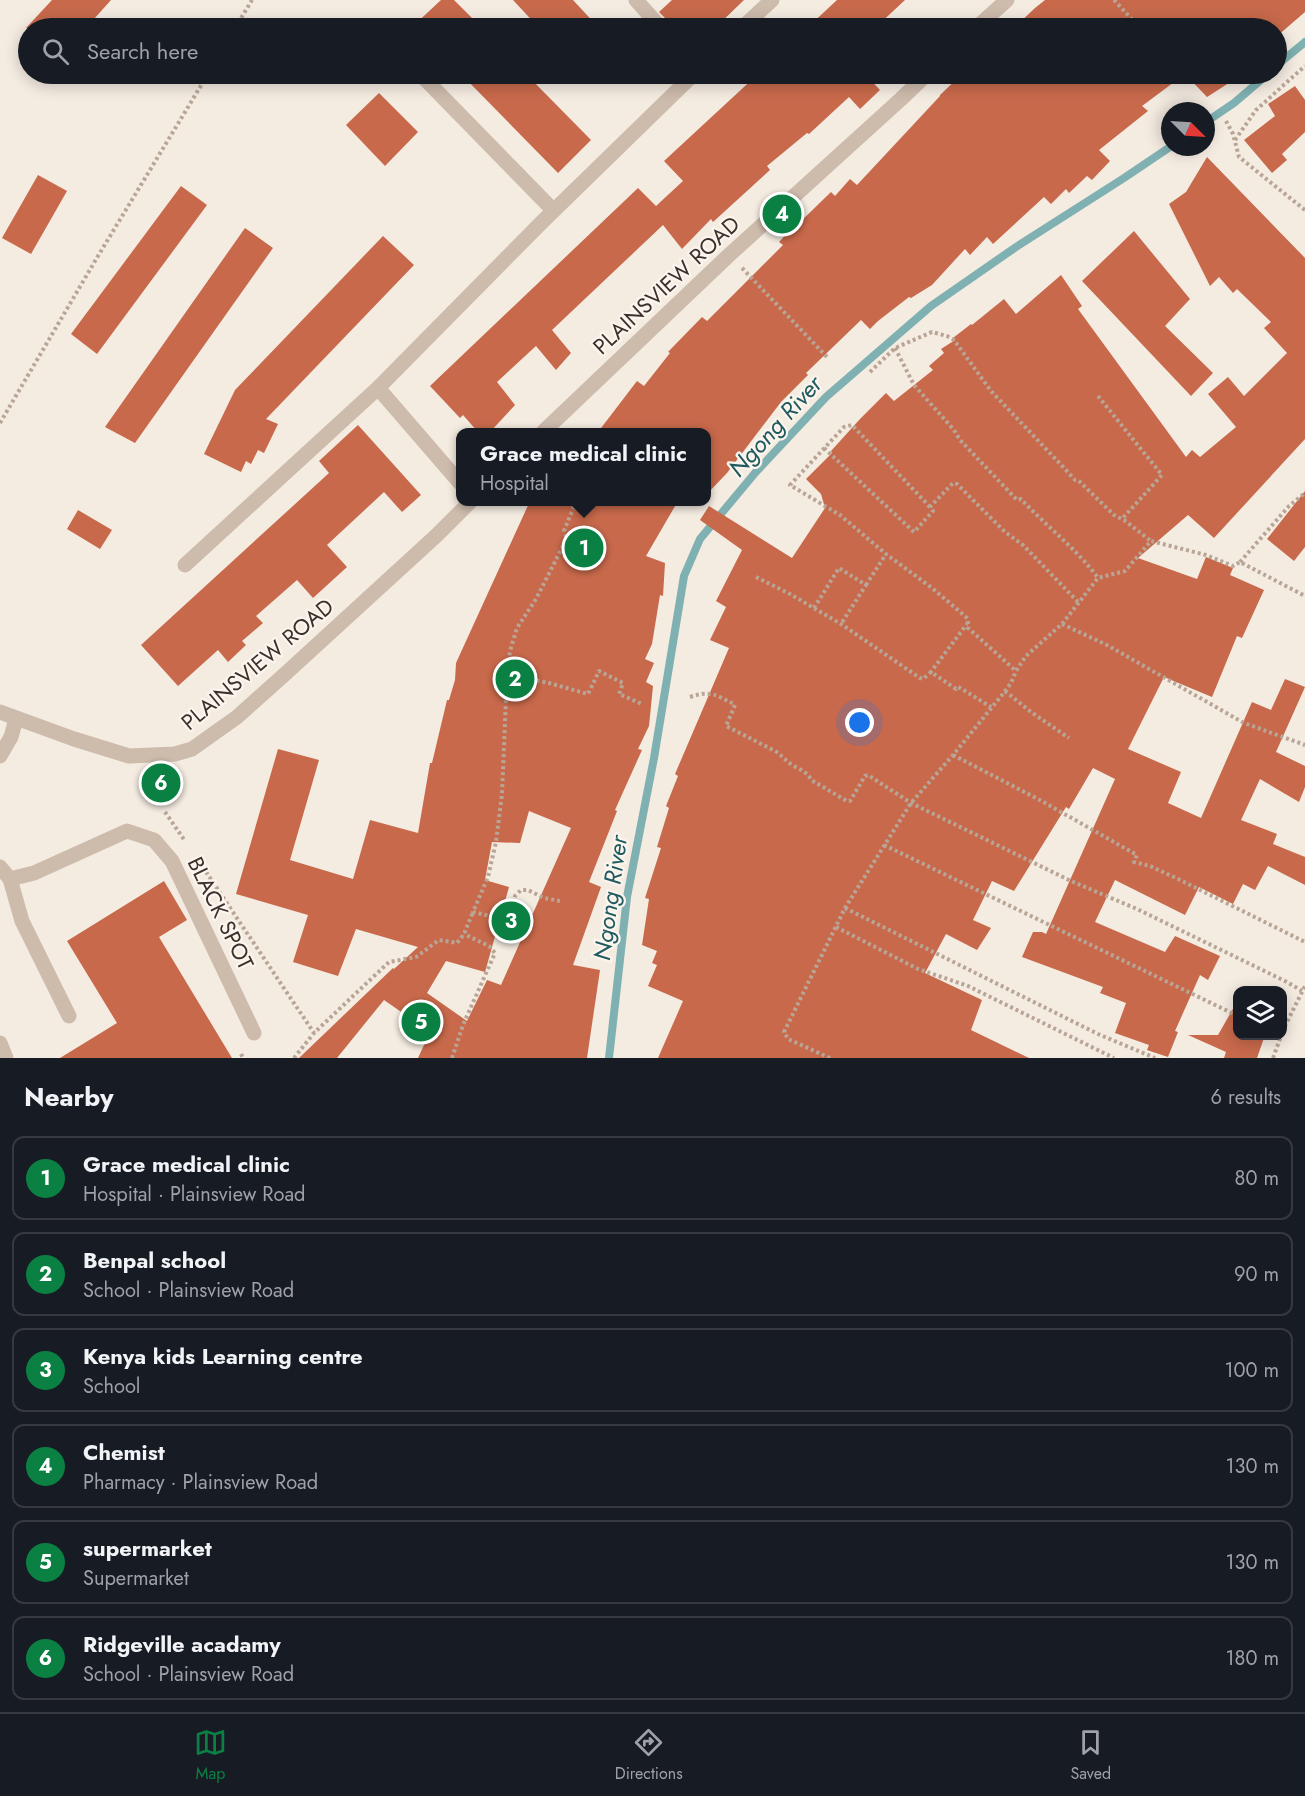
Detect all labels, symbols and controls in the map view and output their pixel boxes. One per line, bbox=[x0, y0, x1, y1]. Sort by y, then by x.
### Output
search box bbox=[18, 18, 1287, 84]
icon: search bbox=[39, 35, 72, 68]
text: Search here bbox=[87, 35, 198, 67]
north arrow bbox=[1161, 102, 1215, 156]
pin: 4 bbox=[762, 192, 802, 236]
street label: PLAINSVIEW ROAD bbox=[585, 208, 747, 362]
water label: Ngong River bbox=[720, 366, 831, 484]
popup bbox=[456, 428, 711, 506]
text: Grace medical clinic bbox=[480, 437, 687, 469]
text: Hospital bbox=[480, 469, 549, 498]
pin: 1 bbox=[564, 526, 604, 570]
street label: PLAINSVIEW ROAD bbox=[174, 590, 340, 737]
pin: 2 bbox=[496, 656, 534, 702]
your location bbox=[845, 708, 874, 737]
pin: 6 bbox=[142, 760, 180, 806]
water label: Ngong River bbox=[584, 831, 636, 963]
street label: BLACK SPOT bbox=[180, 851, 262, 975]
pin: 3 bbox=[492, 898, 530, 944]
map controls bbox=[1233, 986, 1287, 1040]
button: layers bbox=[1233, 986, 1287, 1040]
pin: 5 bbox=[402, 1000, 440, 1044]
text: Nearby bbox=[24, 1078, 113, 1116]
text: 6 results bbox=[1211, 1083, 1281, 1112]
text: Grace medical clinic bbox=[83, 1148, 290, 1180]
text: 1 bbox=[40, 1164, 51, 1193]
text: 80 m bbox=[1234, 1164, 1279, 1193]
text: Hospital · Plainsview Road bbox=[83, 1180, 305, 1209]
text: Benpal school bbox=[83, 1244, 226, 1276]
text: 2 bbox=[39, 1260, 52, 1289]
text: 90 m bbox=[1234, 1260, 1279, 1289]
text: School · Plainsview Road bbox=[83, 1276, 294, 1305]
text: Kenya kids Learning centre bbox=[83, 1340, 363, 1372]
text: 3 bbox=[39, 1356, 52, 1385]
text: 100 m bbox=[1224, 1356, 1279, 1385]
text: School bbox=[83, 1372, 140, 1401]
text: Chemist bbox=[83, 1436, 165, 1468]
text: 4 bbox=[39, 1452, 52, 1481]
text: 130 m bbox=[1225, 1452, 1279, 1481]
text: Pharmacy · Plainsview Road bbox=[83, 1468, 318, 1497]
text: supermarket bbox=[83, 1532, 212, 1564]
text: 5 bbox=[39, 1548, 52, 1577]
text: 130 m bbox=[1225, 1548, 1279, 1577]
text: Supermarket bbox=[83, 1564, 189, 1593]
text: Ridgeville acadamy bbox=[83, 1628, 281, 1660]
text: 6 bbox=[39, 1644, 52, 1673]
text: 180 m bbox=[1225, 1644, 1279, 1673]
text: School · Plainsview Road bbox=[83, 1660, 294, 1689]
tab: Map bbox=[194, 1726, 227, 1785]
tab: Directions bbox=[615, 1726, 683, 1785]
tab: Saved bbox=[1070, 1726, 1111, 1785]

